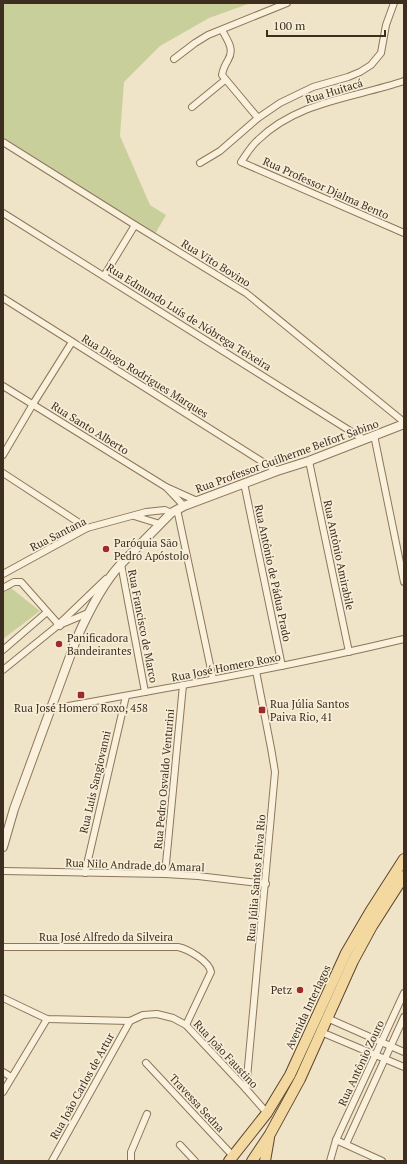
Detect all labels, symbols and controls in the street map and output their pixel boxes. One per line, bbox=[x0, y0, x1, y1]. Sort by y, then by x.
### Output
scale bar bbox=[267, 12, 385, 38]
text: 100 m bbox=[273, 18, 306, 33]
street label: Rua Huitacá bbox=[304, 75, 365, 106]
street label: Rua Professor Djalma Bento bbox=[261, 154, 391, 222]
street label: Rua Vito Bovino bbox=[179, 236, 253, 290]
street label: Rua Edmundo Luís de Nóbrega Teixeira bbox=[104, 260, 274, 374]
street label: Rua Diogo Rodrigues Marques bbox=[79, 331, 211, 421]
street label: Rua Santo Alberto bbox=[49, 399, 131, 457]
street label: Rua Professor Guilherme Belfort Sabino bbox=[193, 416, 381, 496]
street label: Rua Antônio Amirabile bbox=[320, 499, 358, 612]
street label: Rua Antônio de Pádua Prado bbox=[252, 503, 294, 643]
street label: Rua Santana bbox=[28, 514, 89, 554]
place label: Paróquia São Pedro Apóstolo bbox=[114, 536, 189, 563]
marker: Paróquia São Pedro Apóstolo bbox=[101, 544, 111, 554]
street label: Rua Francisco de Marco bbox=[125, 568, 161, 684]
place label: Panificadora Bandeirantes bbox=[67, 631, 132, 658]
marker: Panificadora Bandeirantes bbox=[54, 639, 64, 649]
street label: Rua José Homero Roxo bbox=[170, 650, 282, 684]
marker: Rua José Homero Roxo, 458 bbox=[76, 690, 86, 700]
place label: Rua Júlia Santos Paiva Rio, 41 bbox=[270, 697, 350, 724]
place label: Rua José Homero Roxo, 458 bbox=[14, 701, 148, 715]
marker: Rua Júlia Santos Paiva Rio, 41 bbox=[257, 705, 267, 715]
street label: Rua Pedro Osvaldo Venturini bbox=[151, 708, 177, 850]
street label: Rua Luis Sangiovanni bbox=[76, 729, 114, 835]
street label: Rua Júlia Santos Paiva Rio bbox=[243, 814, 269, 942]
street label: Rua Nilo Andrade do Amaral bbox=[65, 856, 205, 874]
street label: Rua José Alfredo da Silveira bbox=[39, 930, 174, 944]
street label: Avenida Interlagos bbox=[282, 962, 334, 1051]
place label: Petz bbox=[271, 983, 292, 997]
marker: Petz bbox=[295, 985, 305, 995]
street label: Rua João Faustino bbox=[191, 1017, 261, 1091]
street label: Rua Antônio Zouro bbox=[335, 1018, 387, 1108]
street label: Rua João Carlos de Artur bbox=[47, 1030, 118, 1142]
street label: Travessa Sedna bbox=[166, 1071, 228, 1135]

